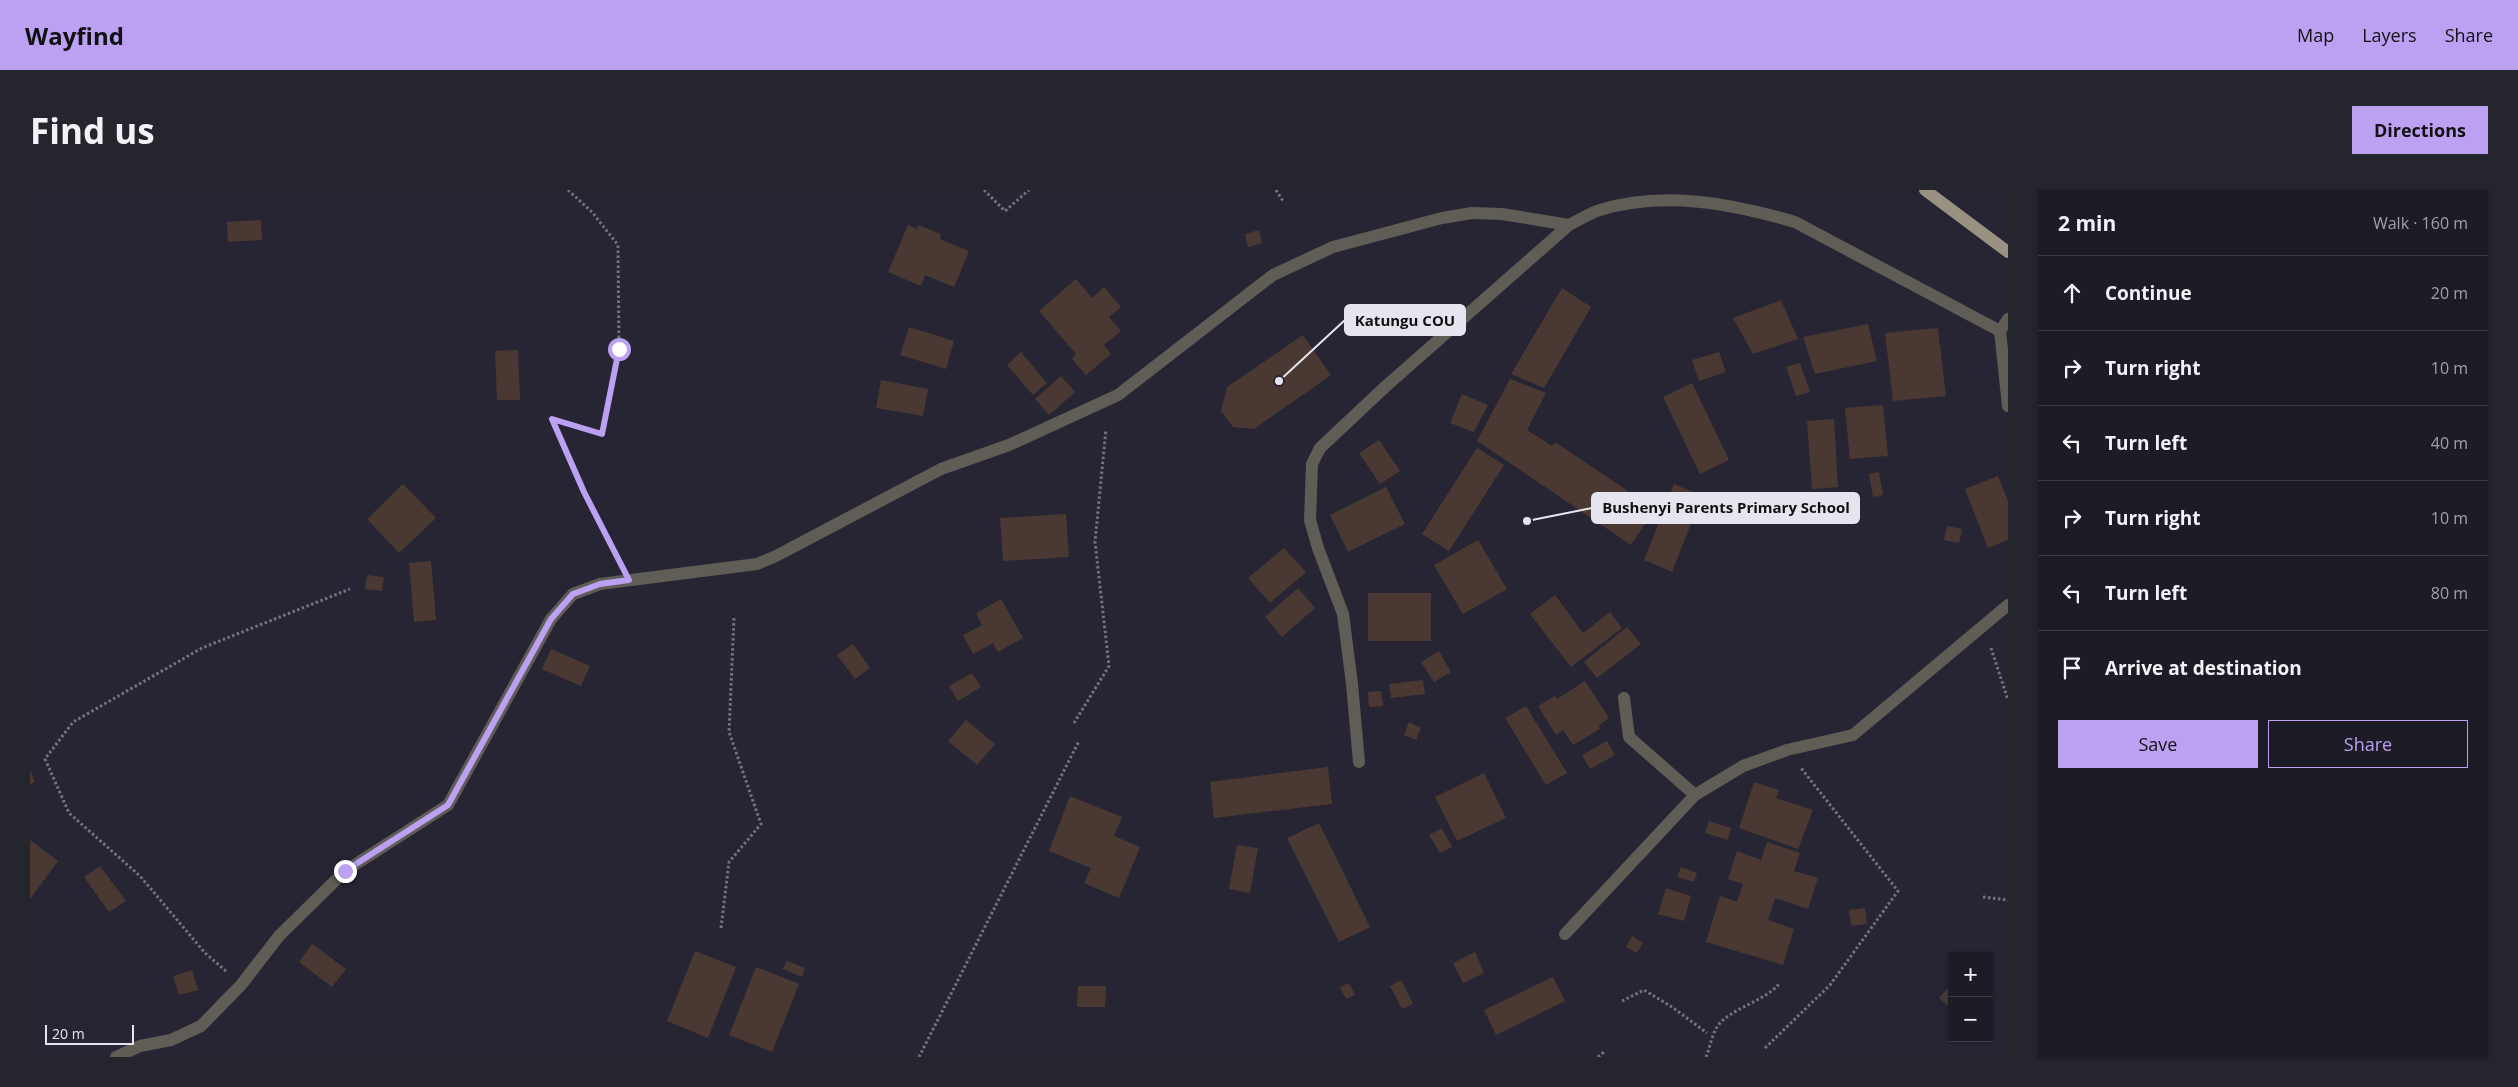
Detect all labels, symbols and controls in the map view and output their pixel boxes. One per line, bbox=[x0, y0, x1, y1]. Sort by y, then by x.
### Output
text: Wayfind bbox=[25, 19, 124, 52]
text: Map bbox=[2297, 23, 2334, 47]
text: Layers bbox=[2362, 23, 2417, 47]
text: Share bbox=[2445, 23, 2493, 47]
button: Directions bbox=[2352, 106, 2488, 154]
text: Find us bbox=[30, 107, 155, 154]
text: 2 min bbox=[2058, 209, 2116, 237]
text: Walk · 160 m bbox=[2373, 212, 2468, 234]
icon: ahead bbox=[2058, 279, 2086, 307]
text: Continue bbox=[2105, 280, 2192, 306]
text: 20 m bbox=[2431, 282, 2468, 304]
callout: Katungu COU bbox=[1345, 305, 1465, 335]
text: Katungu COU bbox=[1355, 310, 1455, 330]
route start bbox=[608, 338, 631, 361]
icon: right bbox=[2058, 354, 2086, 382]
text: Turn right bbox=[2105, 355, 2200, 381]
text: 10 m bbox=[2431, 357, 2468, 379]
icon: left bbox=[2058, 429, 2086, 457]
text: Turn left bbox=[2105, 430, 2187, 456]
text: 40 m bbox=[2431, 432, 2468, 454]
callout: Bushenyi Parents Primary School bbox=[1592, 493, 1859, 523]
text: Bushenyi Parents Primary School bbox=[1602, 497, 1850, 517]
icon: right bbox=[2058, 504, 2086, 532]
text: Turn right bbox=[2105, 505, 2200, 531]
text: 10 m bbox=[2431, 507, 2468, 529]
icon: left bbox=[2058, 579, 2086, 607]
text: Turn left bbox=[2105, 580, 2187, 606]
text: 80 m bbox=[2431, 582, 2468, 604]
icon: arrive bbox=[2058, 654, 2086, 682]
text: Arrive at destination bbox=[2105, 655, 2302, 681]
button: Save bbox=[2058, 720, 2258, 768]
button: Share bbox=[2268, 720, 2468, 768]
route end bbox=[334, 860, 357, 883]
map controls bbox=[1948, 952, 1993, 1042]
button: + bbox=[1948, 952, 1993, 997]
button: − bbox=[1948, 997, 1993, 1042]
scale bar bbox=[45, 1022, 134, 1045]
text: 20 m bbox=[52, 1024, 85, 1043]

